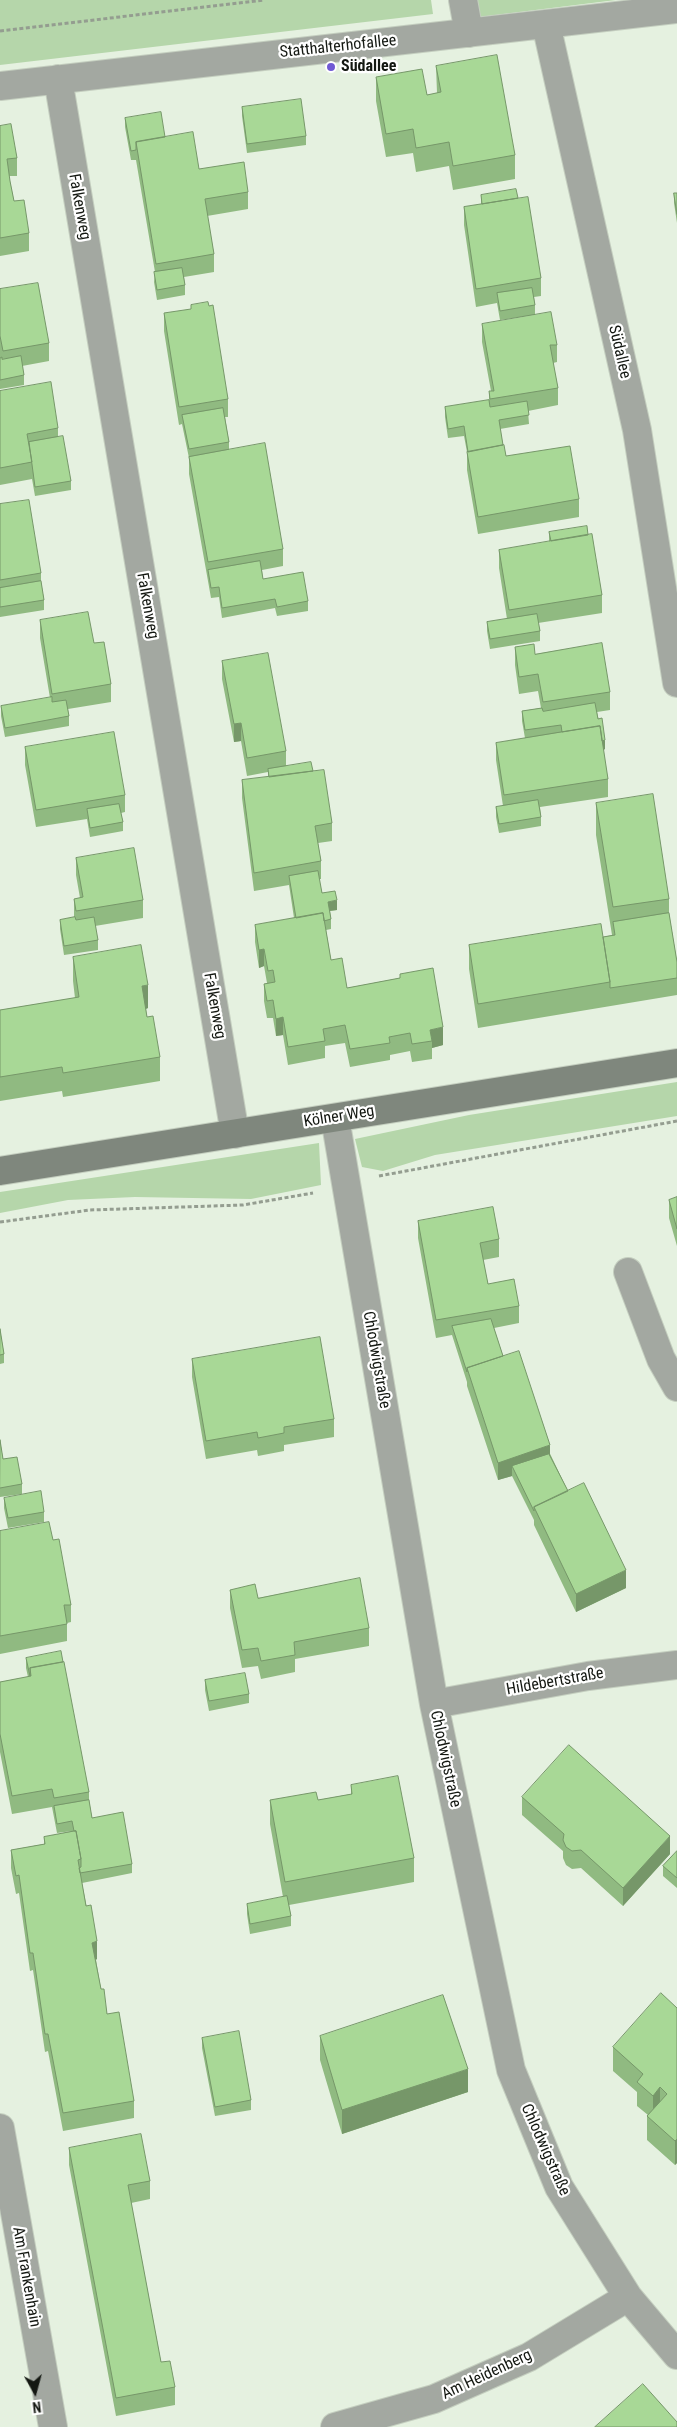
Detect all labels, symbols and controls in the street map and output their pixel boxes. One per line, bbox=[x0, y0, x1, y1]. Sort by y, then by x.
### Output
street label: Statthalterhofallee bbox=[279, 31, 397, 63]
place label: Südallee bbox=[341, 57, 396, 77]
marker: Südallee bbox=[325, 61, 337, 73]
street label: Falkenweg bbox=[64, 172, 94, 242]
street label: Südallee bbox=[604, 324, 634, 380]
street label: Falkenweg bbox=[132, 571, 162, 641]
street label: Falkenweg bbox=[199, 971, 229, 1041]
street label: Kölner Weg bbox=[302, 1102, 376, 1132]
street label: Chlodwigstraße bbox=[358, 1310, 394, 1410]
street label: Hildebertstraße bbox=[505, 1664, 605, 1700]
street label: Chlodwigstraße bbox=[425, 1709, 465, 1809]
street label: Chlodwigstraße bbox=[516, 2101, 574, 2199]
street label: Am Frankenhain bbox=[8, 2225, 44, 2329]
street label: Am Heidenberg bbox=[439, 2346, 535, 2404]
north arrow bbox=[10, 2367, 60, 2417]
text: N bbox=[32, 2398, 42, 2415]

